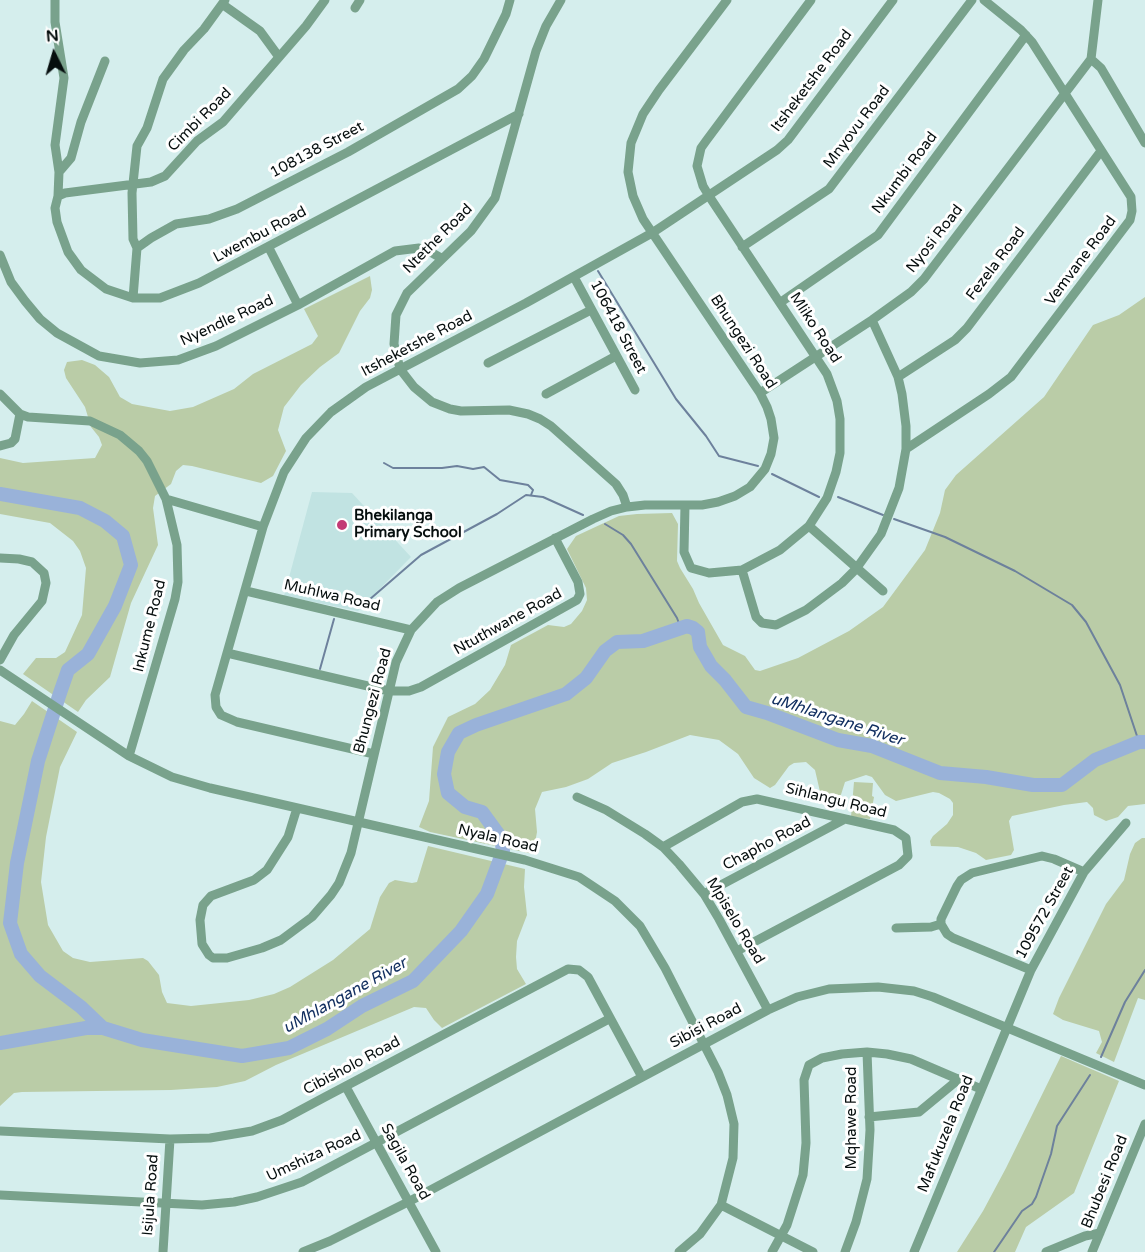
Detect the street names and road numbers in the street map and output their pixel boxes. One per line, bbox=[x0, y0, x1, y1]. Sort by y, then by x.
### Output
street label: Itsheketshe Road bbox=[768, 26, 856, 136]
street label: Mnyovu Road bbox=[820, 82, 894, 172]
street label: Cimbi Road bbox=[164, 84, 236, 156]
street label: 108138 Street bbox=[267, 118, 367, 182]
street label: Nkumbi Road bbox=[868, 129, 942, 217]
street label: Ntethe Road bbox=[399, 200, 477, 278]
street label: Nyosi Road bbox=[903, 201, 967, 277]
street label: Lwembu Road bbox=[210, 203, 310, 267]
street label: Vemvane Road bbox=[1042, 213, 1120, 309]
street label: Fezela Road bbox=[963, 224, 1029, 304]
street label: 106418 Street bbox=[586, 277, 650, 377]
street label: Mliko Road bbox=[786, 289, 844, 367]
street label: Nyendle Road bbox=[178, 292, 276, 350]
street label: Bhungezi Road bbox=[706, 292, 780, 392]
street label: Itsheketshe Road bbox=[358, 307, 476, 381]
street label: Muhlwa Road bbox=[282, 576, 382, 616]
street label: Inkume Road bbox=[130, 578, 170, 674]
street label: Ntuthwane Road bbox=[451, 585, 565, 659]
street label: Bhungezi Road bbox=[350, 646, 396, 756]
street label: Sihlangu Road bbox=[784, 780, 888, 822]
street label: Chapho Road bbox=[720, 813, 814, 875]
street label: Nyala Road bbox=[456, 821, 540, 857]
street label: 109572 Street bbox=[1012, 863, 1078, 963]
street label: Mpiselo Road bbox=[702, 875, 768, 967]
street label: Sibisi Road bbox=[667, 1000, 745, 1052]
street label: Cibisholo Road bbox=[300, 1033, 404, 1099]
street label: Mqhawe Road bbox=[843, 1066, 861, 1170]
street label: Mafukuzela Road bbox=[914, 1073, 978, 1195]
street label: Sagila Road bbox=[377, 1121, 433, 1203]
street label: Umshiza Road bbox=[264, 1126, 364, 1186]
street label: Bhubesi Road bbox=[1078, 1133, 1132, 1231]
street label: Isijula Road bbox=[139, 1154, 163, 1236]

